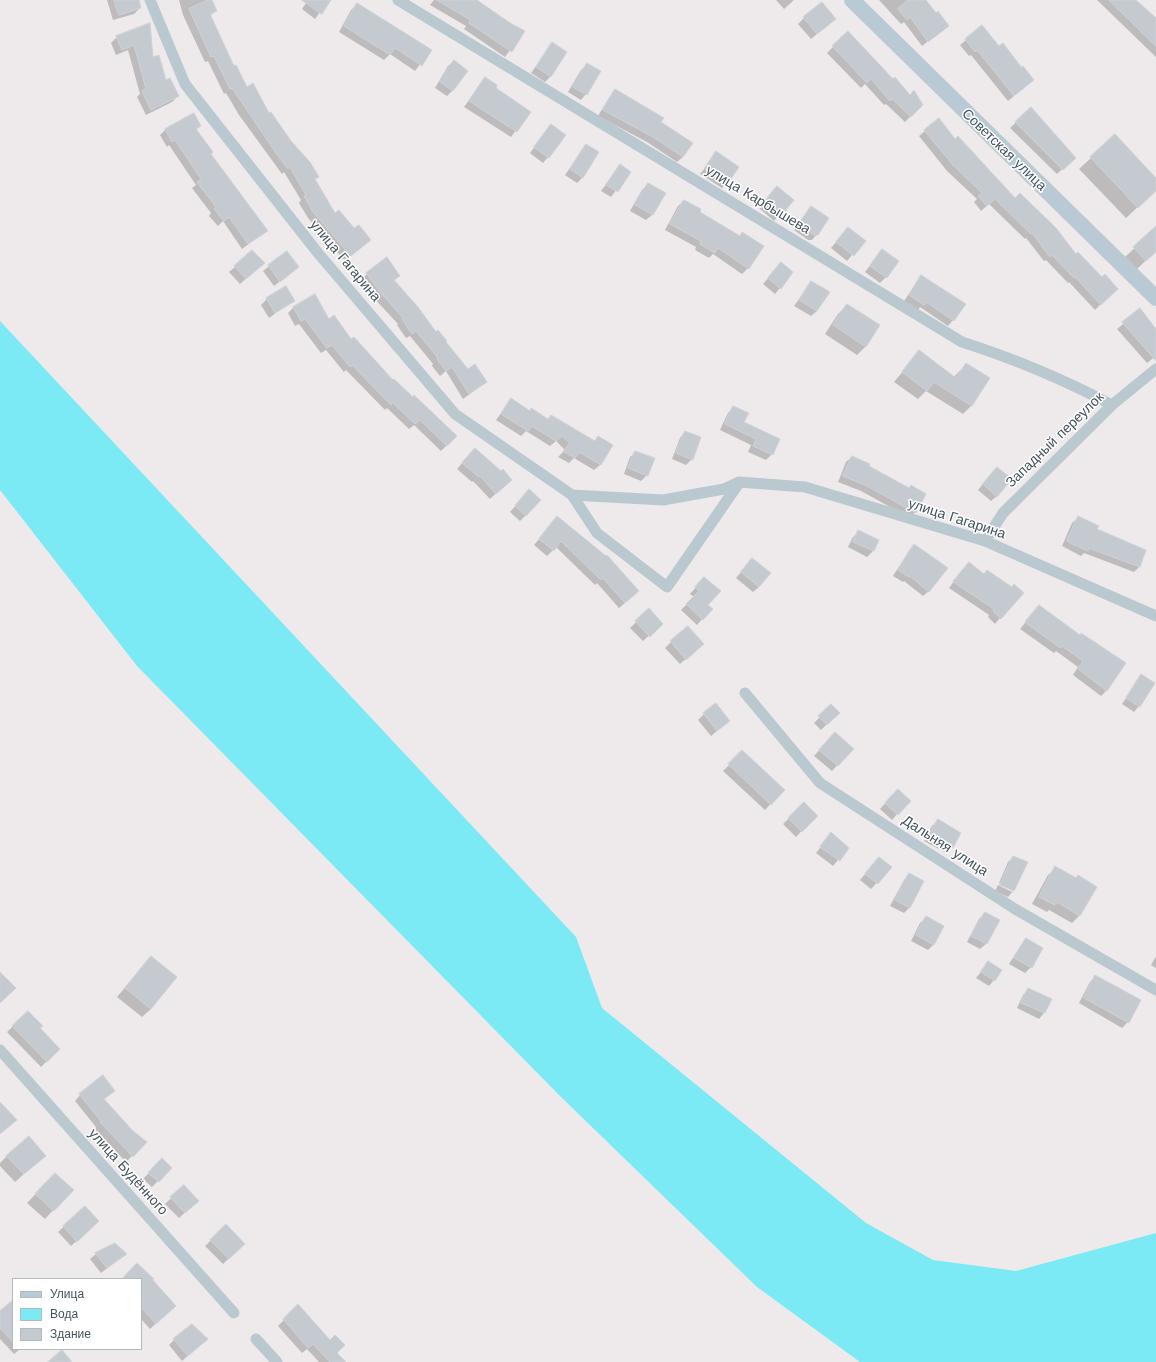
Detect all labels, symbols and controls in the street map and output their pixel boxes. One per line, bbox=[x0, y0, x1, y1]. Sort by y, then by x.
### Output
street label: Советская улица bbox=[958, 105, 1050, 195]
street label: улица Карбышева bbox=[703, 162, 813, 238]
street label: улица Гагарина bbox=[306, 217, 384, 305]
street label: Западный переулок bbox=[1002, 389, 1108, 491]
street label: улица Гагарина bbox=[906, 495, 1008, 543]
street label: Дальняя улица bbox=[899, 812, 991, 880]
street label: улица Будённого bbox=[85, 1125, 171, 1219]
legend bbox=[12, 1278, 142, 1350]
text: Улица bbox=[50, 1287, 84, 1301]
text: Вода bbox=[50, 1307, 78, 1321]
text: Здание bbox=[50, 1327, 91, 1341]

